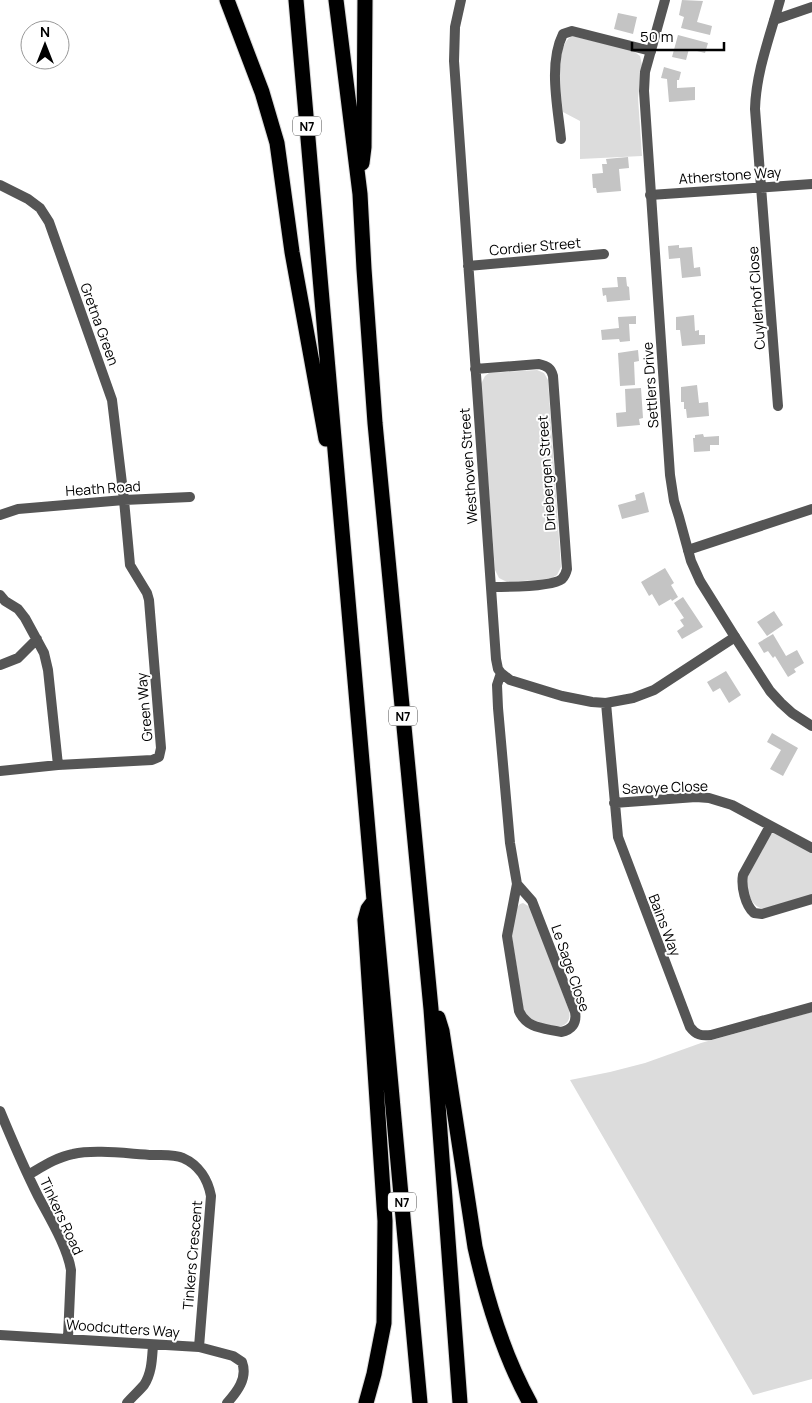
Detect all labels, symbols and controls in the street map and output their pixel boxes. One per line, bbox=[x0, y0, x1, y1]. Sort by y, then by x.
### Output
north arrow bbox=[20, 20, 70, 70]
scale bar bbox=[632, 20, 724, 52]
text: N bbox=[40, 22, 50, 41]
text: 50 m bbox=[640, 26, 674, 47]
road number: N7 bbox=[293, 116, 321, 136]
street label: Atherstone Way bbox=[678, 162, 783, 188]
street label: Cordier Street bbox=[488, 232, 582, 259]
street label: Cuylerhof Close bbox=[743, 246, 769, 350]
street label: Gretna Green bbox=[76, 280, 124, 368]
street label: Settlers Drive bbox=[638, 341, 662, 429]
street label: Westhoven Street bbox=[454, 407, 482, 525]
street label: Driebergen Street bbox=[532, 414, 560, 531]
street label: Heath Road bbox=[65, 476, 141, 500]
street label: Green Way bbox=[131, 671, 156, 742]
road number: N7 bbox=[389, 706, 417, 726]
street label: Savoye Close bbox=[622, 776, 708, 798]
street label: Bains Way bbox=[644, 891, 686, 959]
street label: Le Sage Close bbox=[547, 922, 595, 1014]
street label: Tinkers Road bbox=[36, 1174, 88, 1258]
road number: N7 bbox=[388, 1192, 416, 1212]
street label: Tinkers Crescent bbox=[178, 1199, 206, 1310]
street label: Woodcutters Way bbox=[66, 1315, 181, 1341]

